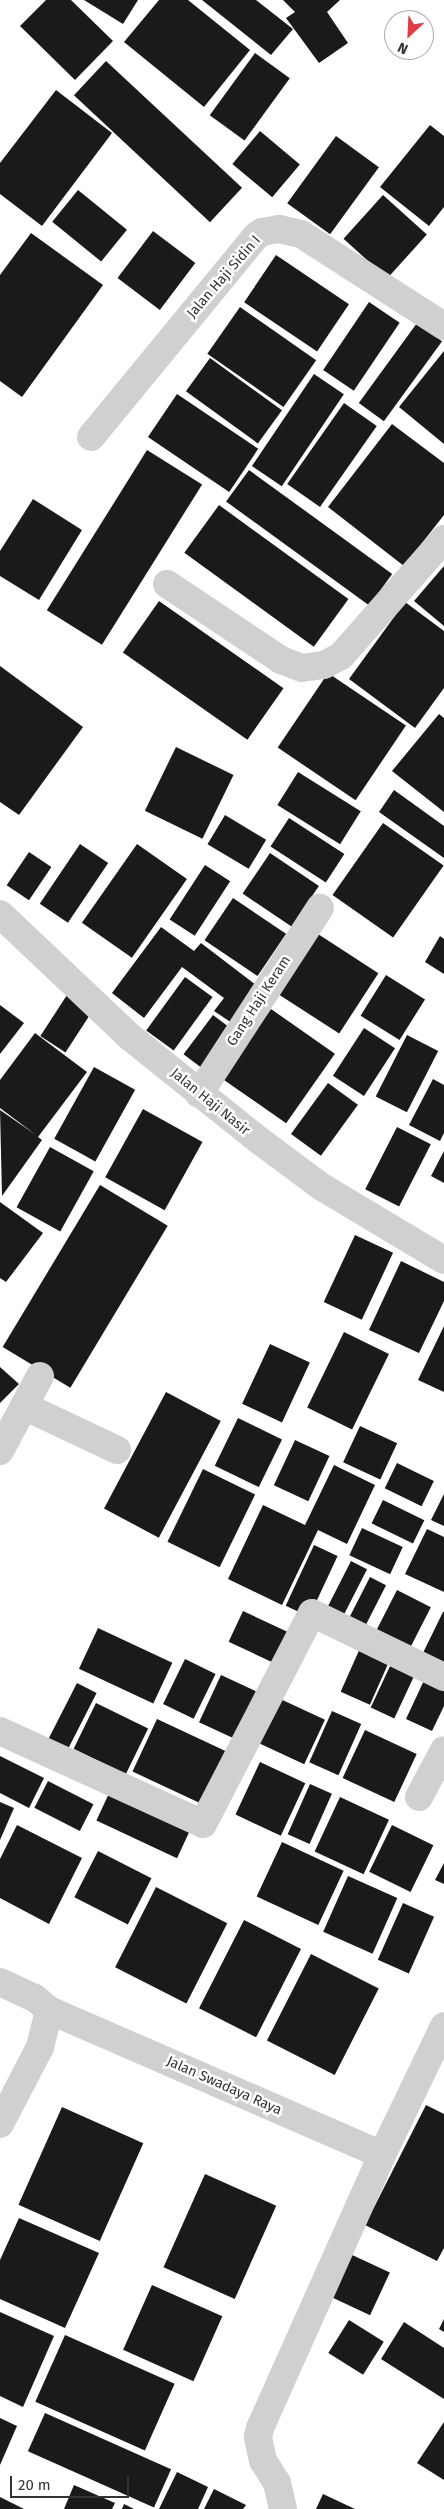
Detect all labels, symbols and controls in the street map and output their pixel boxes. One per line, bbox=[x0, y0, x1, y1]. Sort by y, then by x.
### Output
north arrow bbox=[384, 10, 434, 60]
text: N bbox=[395, 38, 411, 58]
street label: Jalan Haji Sidin I bbox=[184, 232, 264, 322]
street label: Gang Haji Keram bbox=[224, 953, 294, 1049]
street label: Jalan Haji Nasir bbox=[167, 1065, 253, 1139]
street label: Jalan Swadaya Raya bbox=[164, 2053, 284, 2119]
scale bar bbox=[12, 2466, 131, 2498]
text: 20 m bbox=[18, 2476, 51, 2494]

